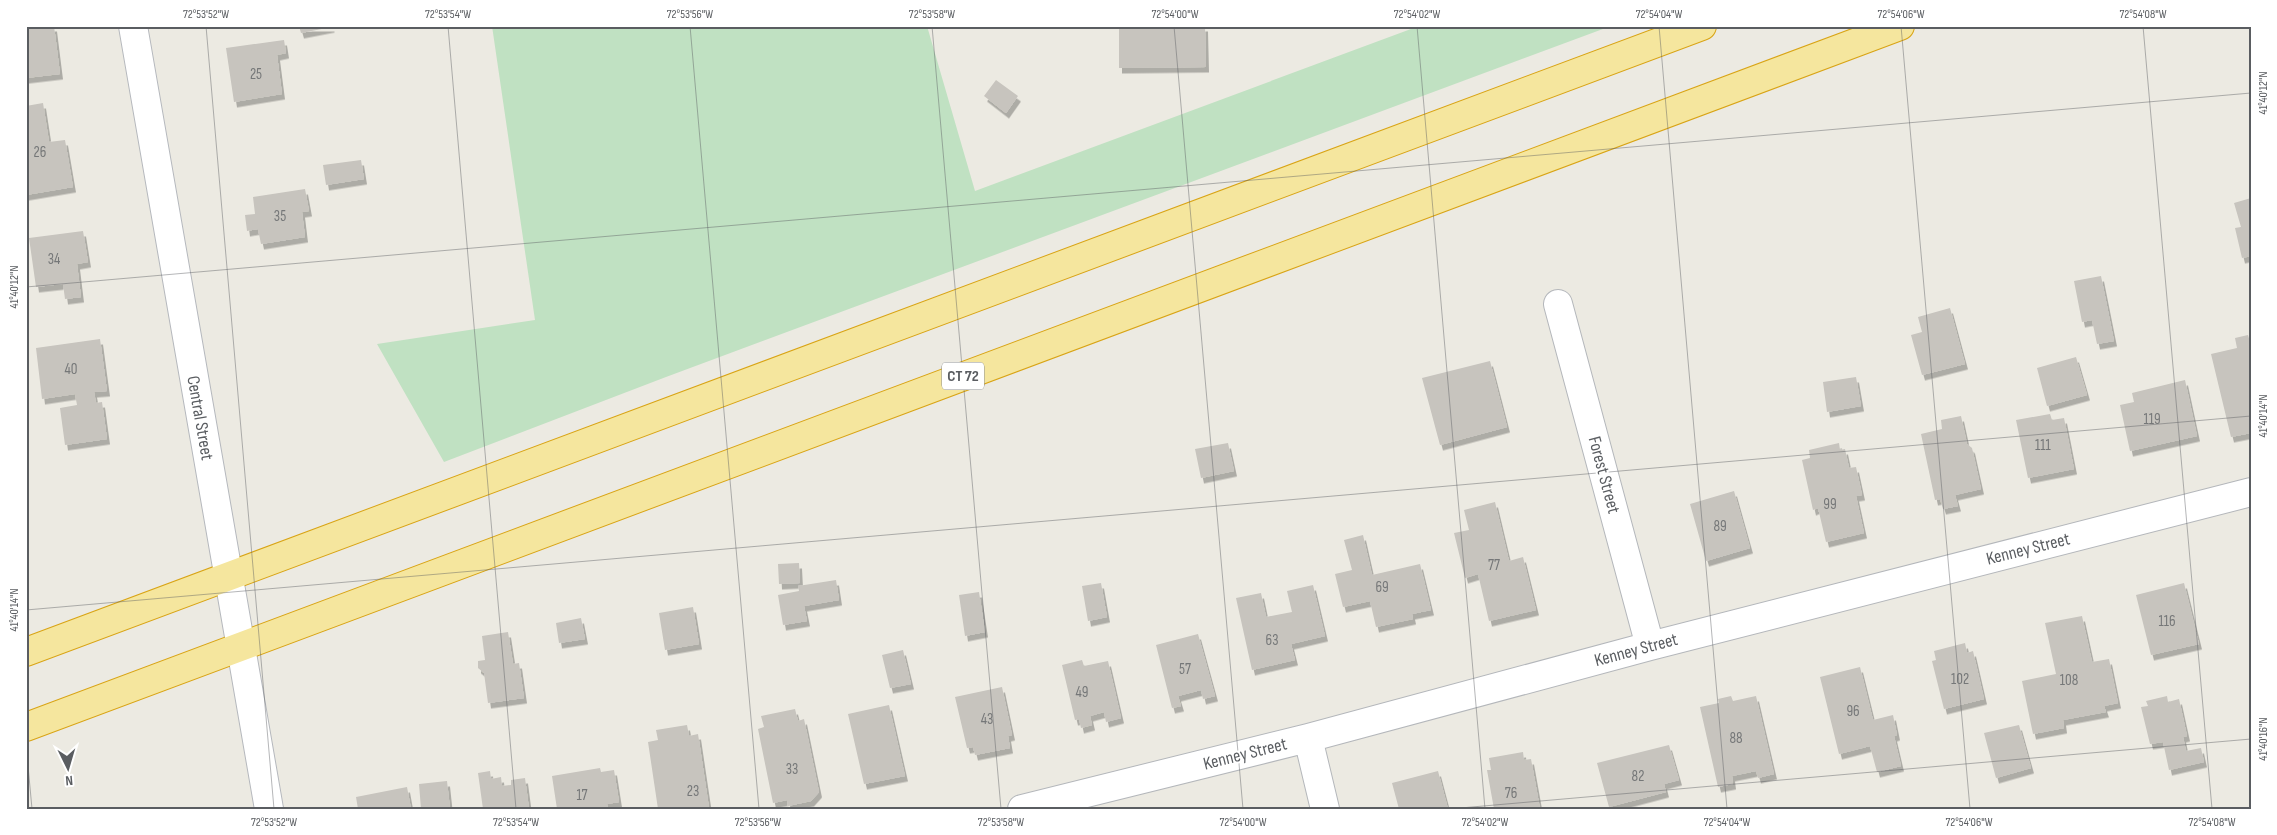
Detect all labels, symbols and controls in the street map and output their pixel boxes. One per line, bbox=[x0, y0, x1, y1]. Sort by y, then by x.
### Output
text: 72°53'52"W bbox=[183, 7, 229, 22]
text: 72°53'54"W bbox=[425, 7, 471, 22]
text: 72°53'56"W bbox=[667, 7, 713, 22]
text: 72°53'58"W bbox=[909, 7, 955, 22]
text: 72°54'00"W bbox=[1151, 7, 1199, 22]
text: 72°54'02"W bbox=[1394, 7, 1441, 22]
text: 72°54'04"W bbox=[1636, 7, 1683, 22]
text: 72°54'06"W bbox=[1878, 7, 1925, 22]
text: 72°54'08"W bbox=[2120, 7, 2167, 22]
house number: 25 bbox=[250, 65, 262, 84]
text: 41°40'12"N bbox=[2256, 71, 2271, 115]
house number: 26 bbox=[34, 143, 46, 162]
house number: 35 bbox=[274, 207, 286, 226]
house number: 34 bbox=[48, 250, 60, 269]
text: 41°40'12"N bbox=[7, 265, 22, 309]
house number: 40 bbox=[65, 360, 77, 379]
road number: CT 72 bbox=[942, 362, 984, 390]
street label: Central Street bbox=[182, 374, 218, 462]
text: 41°40'14"N bbox=[2256, 394, 2271, 438]
house number: 119 bbox=[2143, 410, 2161, 429]
street label: Forest Street bbox=[1584, 434, 1624, 516]
house number: 111 bbox=[2035, 436, 2052, 455]
house number: 99 bbox=[1823, 495, 1837, 514]
house number: 89 bbox=[1713, 517, 1727, 536]
street label: Kenney Street bbox=[1984, 528, 2072, 570]
house number: 77 bbox=[1488, 556, 1500, 575]
house number: 69 bbox=[1375, 578, 1389, 597]
text: 41°40'14"N bbox=[7, 588, 22, 632]
house number: 116 bbox=[2158, 612, 2176, 631]
street label: Kenney Street bbox=[1592, 629, 1680, 671]
house number: 63 bbox=[1266, 631, 1278, 650]
house number: 57 bbox=[1179, 660, 1191, 679]
house number: 102 bbox=[1951, 670, 1969, 689]
house number: 108 bbox=[2060, 671, 2078, 690]
house number: 49 bbox=[1076, 683, 1088, 702]
house number: 96 bbox=[1846, 702, 1860, 721]
house number: 43 bbox=[981, 710, 993, 729]
text: 41°40'16"N bbox=[2256, 717, 2271, 761]
house number: 88 bbox=[1729, 729, 1743, 748]
street label: Kenney Street bbox=[1201, 733, 1289, 775]
north arrow bbox=[42, 742, 92, 792]
house number: 33 bbox=[786, 760, 798, 779]
house number: 82 bbox=[1632, 767, 1644, 786]
text: N bbox=[65, 772, 74, 789]
house number: 23 bbox=[687, 782, 699, 801]
house number: 76 bbox=[1505, 784, 1517, 803]
house number: 17 bbox=[576, 786, 588, 805]
text: 72°53'52"W bbox=[251, 815, 297, 830]
text: 72°53'54"W bbox=[493, 815, 539, 830]
text: 72°53'56"W bbox=[735, 815, 781, 830]
text: 72°53'58"W bbox=[978, 815, 1024, 830]
text: 72°54'00"W bbox=[1219, 815, 1267, 830]
text: 72°54'02"W bbox=[1462, 815, 1509, 830]
text: 72°54'04"W bbox=[1704, 815, 1751, 830]
text: 72°54'06"W bbox=[1946, 815, 1993, 830]
text: 72°54'08"W bbox=[2189, 815, 2236, 830]

